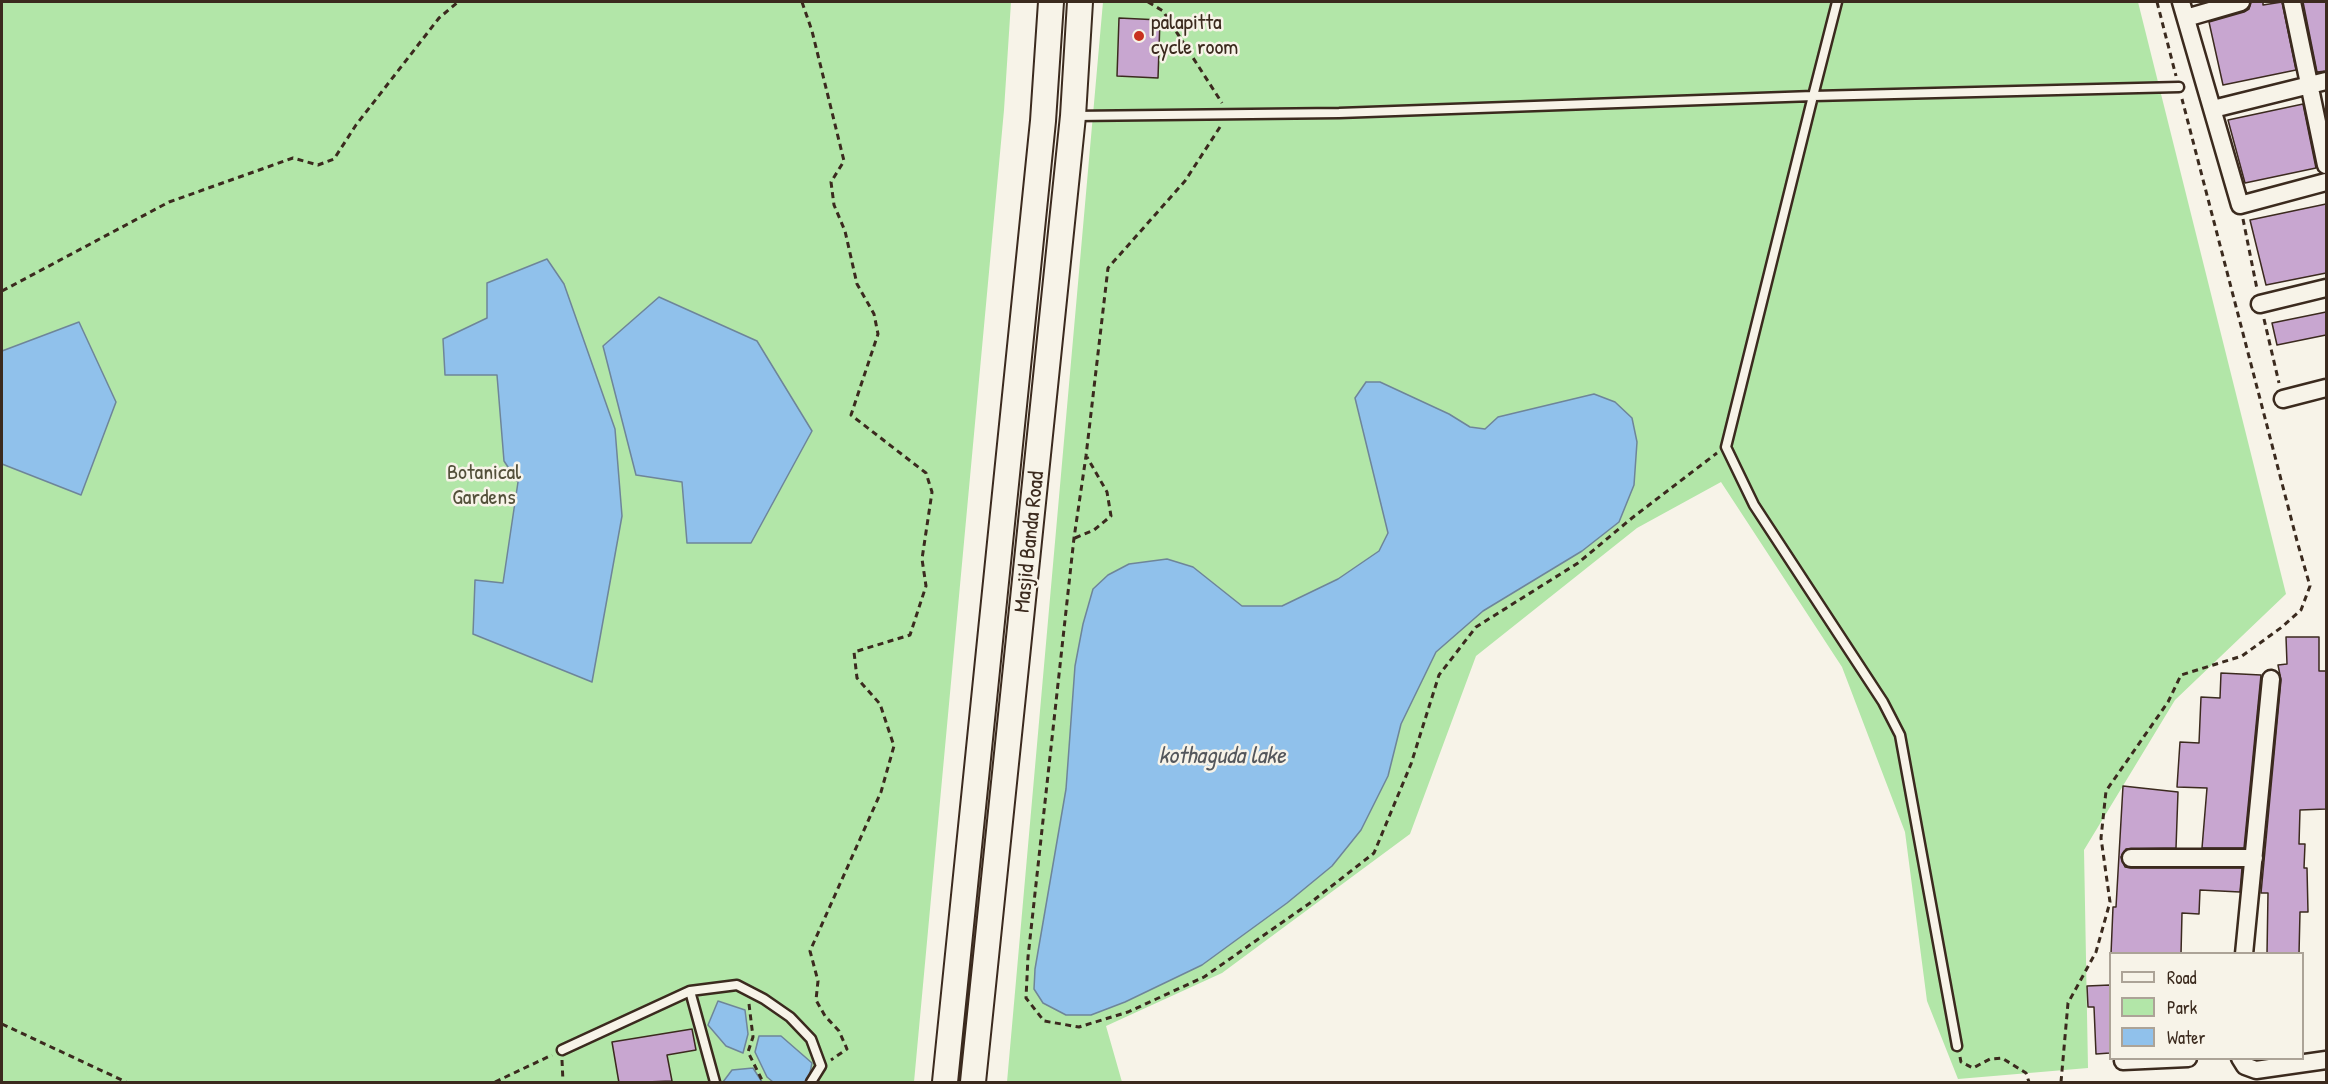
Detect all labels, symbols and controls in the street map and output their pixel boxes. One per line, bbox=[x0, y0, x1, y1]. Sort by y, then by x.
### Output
place label: palapitta cycle room bbox=[1151, 10, 1238, 62]
marker: palapitta cycle room bbox=[1132, 29, 1146, 43]
park label: Botanical Gardens bbox=[447, 460, 521, 512]
street label: Masjid Banda Road bbox=[1009, 470, 1051, 614]
water label: kothaguda lake bbox=[1158, 743, 1286, 771]
legend bbox=[2109, 952, 2304, 1060]
text: Road bbox=[2167, 965, 2197, 990]
text: Park bbox=[2167, 995, 2197, 1020]
text: Water bbox=[2167, 1025, 2205, 1050]

